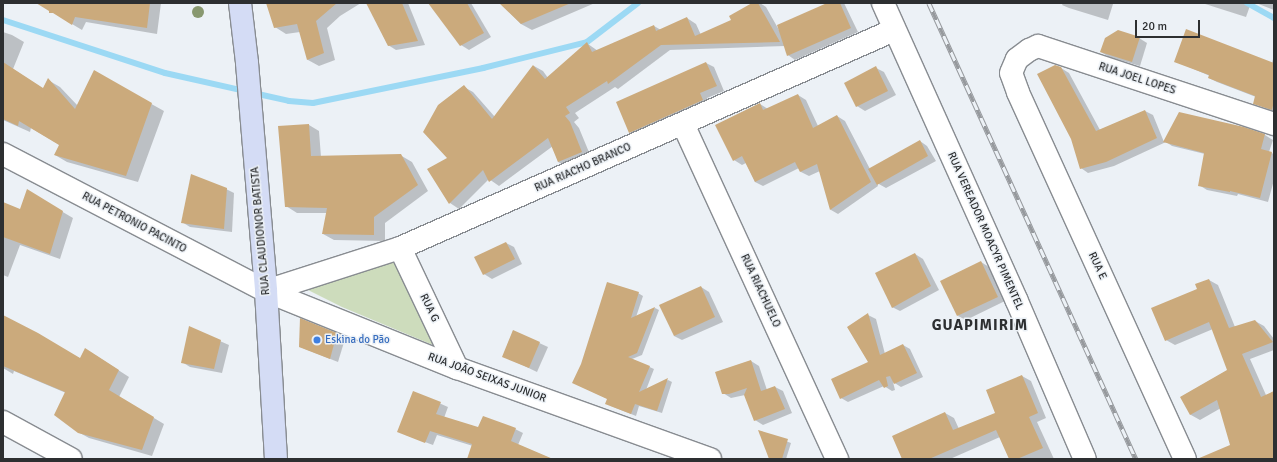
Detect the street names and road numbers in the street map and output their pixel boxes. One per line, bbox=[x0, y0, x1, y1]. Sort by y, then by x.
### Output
street label: RUA JOEL LOPES bbox=[1097, 60, 1177, 98]
street label: RUA RIACHO BRANCO bbox=[533, 141, 633, 195]
street label: RUA VEREADOR MOACYR PIMENTEL bbox=[944, 150, 1026, 312]
street label: RUA CLAUDIONOR BATISTA bbox=[249, 166, 273, 296]
street label: RUA PETRONIO PACINTO bbox=[79, 190, 189, 256]
street label: RUA E bbox=[1085, 250, 1109, 282]
street label: RUA RIACHUELO bbox=[737, 252, 783, 330]
street label: RUA G bbox=[417, 292, 441, 324]
street label: RUA JOÃO SEIXAS JUNIOR bbox=[426, 350, 548, 406]

